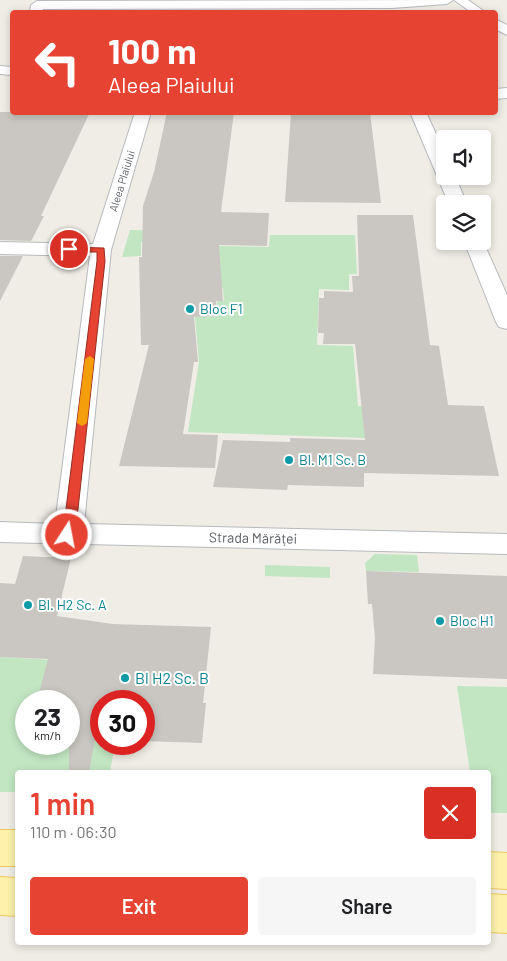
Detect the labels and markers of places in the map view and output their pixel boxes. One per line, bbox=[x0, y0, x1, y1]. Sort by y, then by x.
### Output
pin bbox=[48, 228, 90, 270]
place label: Bloc F1 bbox=[200, 300, 243, 317]
marker: Bloc F1 bbox=[184, 303, 196, 315]
place label: Bl. M1 Sc. B bbox=[299, 451, 366, 468]
marker: Bl. M1 Sc. B bbox=[283, 454, 295, 466]
place label: Bl. H2 Sc. A bbox=[38, 596, 107, 613]
marker: Bl. H2 Sc. A bbox=[22, 599, 34, 611]
place label: Bloc H1 bbox=[450, 612, 494, 629]
marker: Bloc H1 bbox=[434, 615, 446, 627]
place label: Bl H2 Sc. B bbox=[135, 668, 209, 687]
marker: Bl H2 Sc. B bbox=[119, 672, 131, 684]

